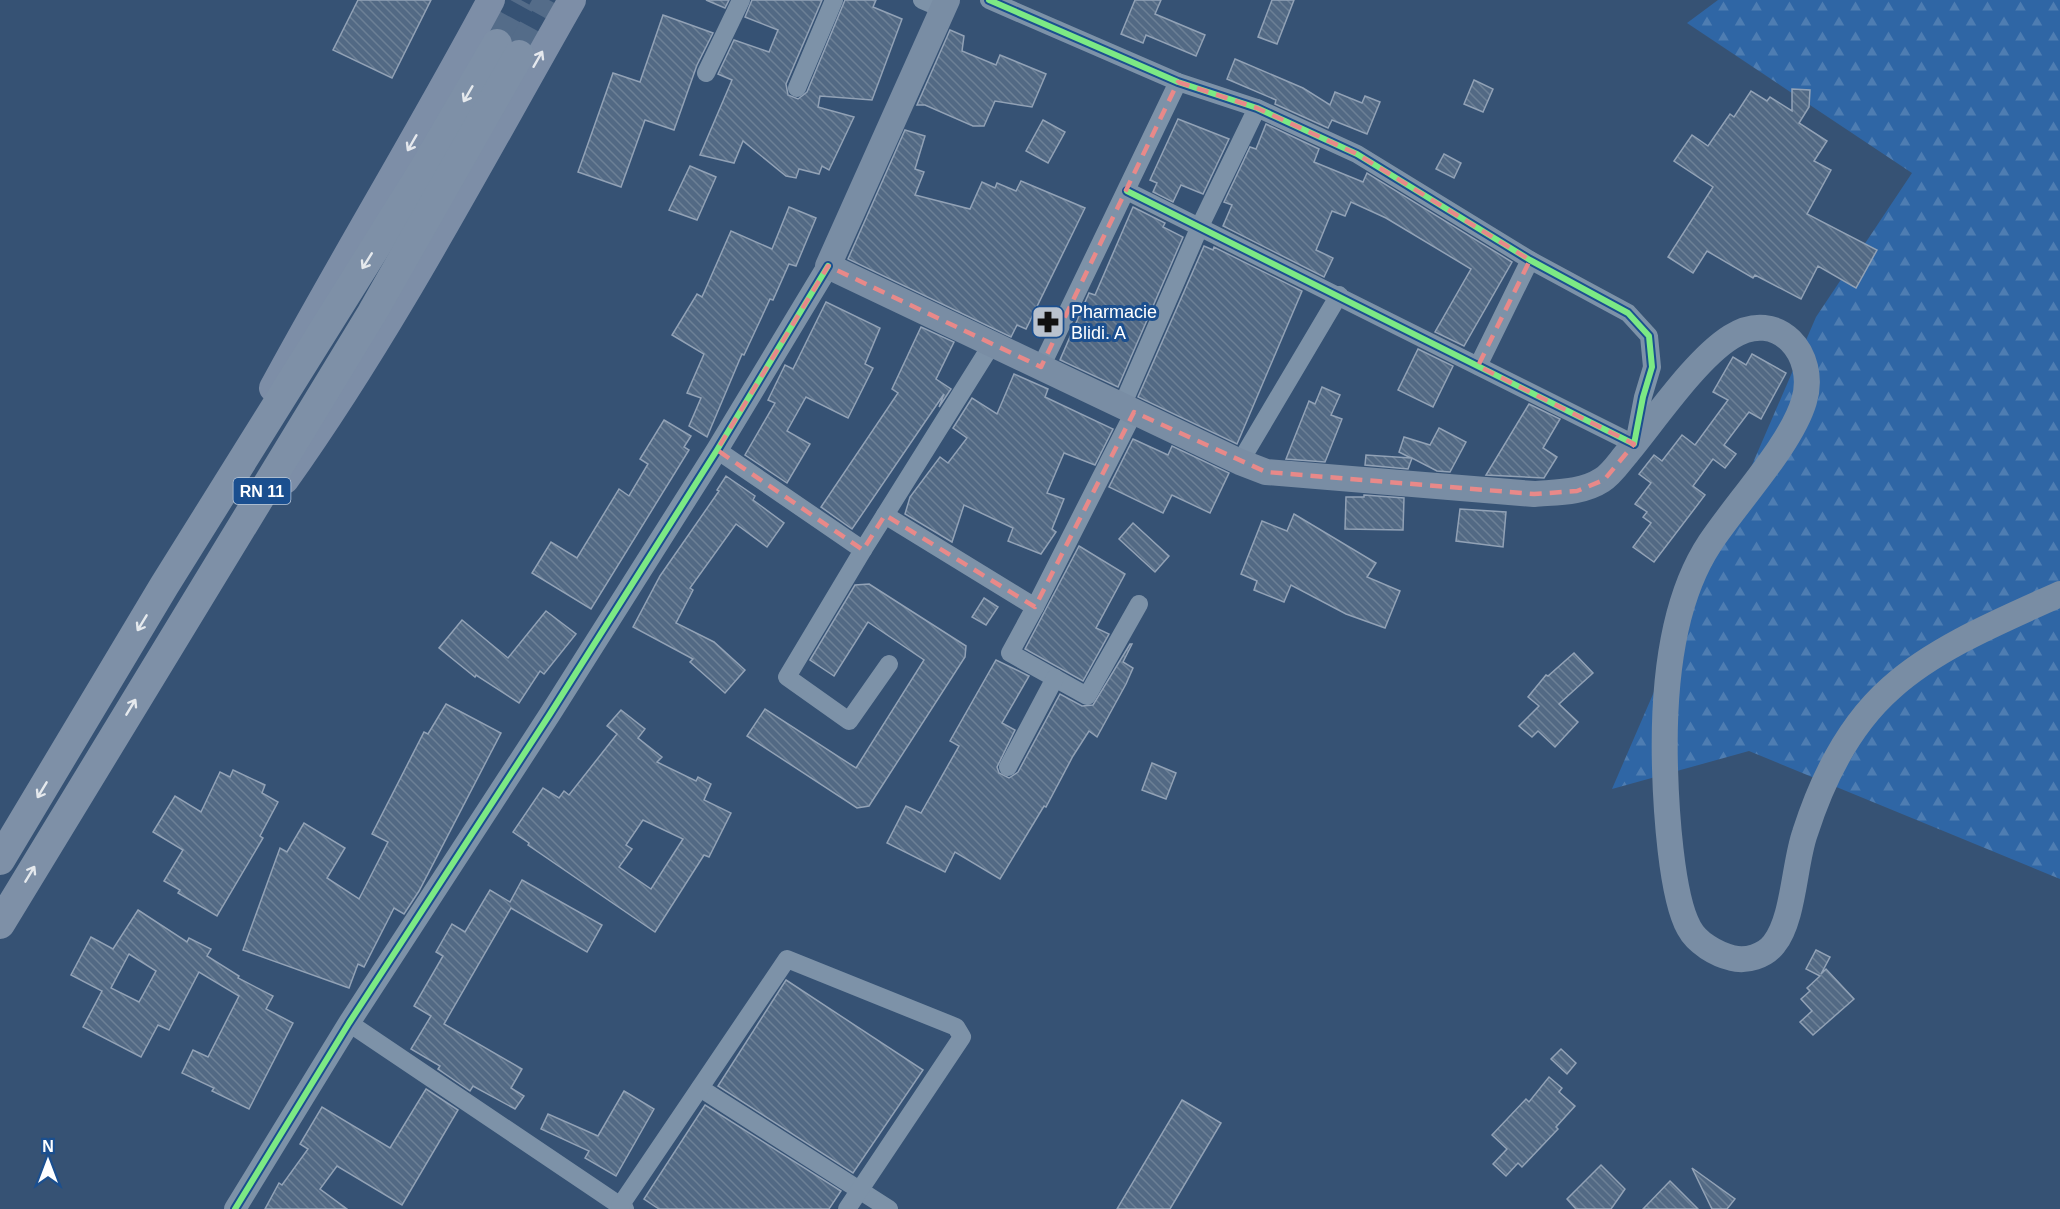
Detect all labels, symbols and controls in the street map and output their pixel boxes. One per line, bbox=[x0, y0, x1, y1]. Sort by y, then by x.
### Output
one-way arrow bbox=[533, 51, 545, 68]
one-way arrow bbox=[462, 85, 474, 102]
one-way arrow bbox=[406, 134, 418, 151]
one-way arrow bbox=[360, 252, 372, 269]
place label: Pharmacie Blidi. A bbox=[1071, 302, 1157, 343]
pharmacy icon: Pharmacie Blidi. A bbox=[1030, 304, 1066, 340]
road number: RN 11 bbox=[234, 478, 290, 504]
one-way arrow bbox=[136, 614, 148, 631]
one-way arrow bbox=[125, 699, 137, 716]
one-way arrow bbox=[35, 781, 47, 798]
one-way arrow bbox=[25, 866, 37, 883]
north arrow bbox=[18, 1131, 78, 1191]
text: N bbox=[42, 1138, 54, 1155]

